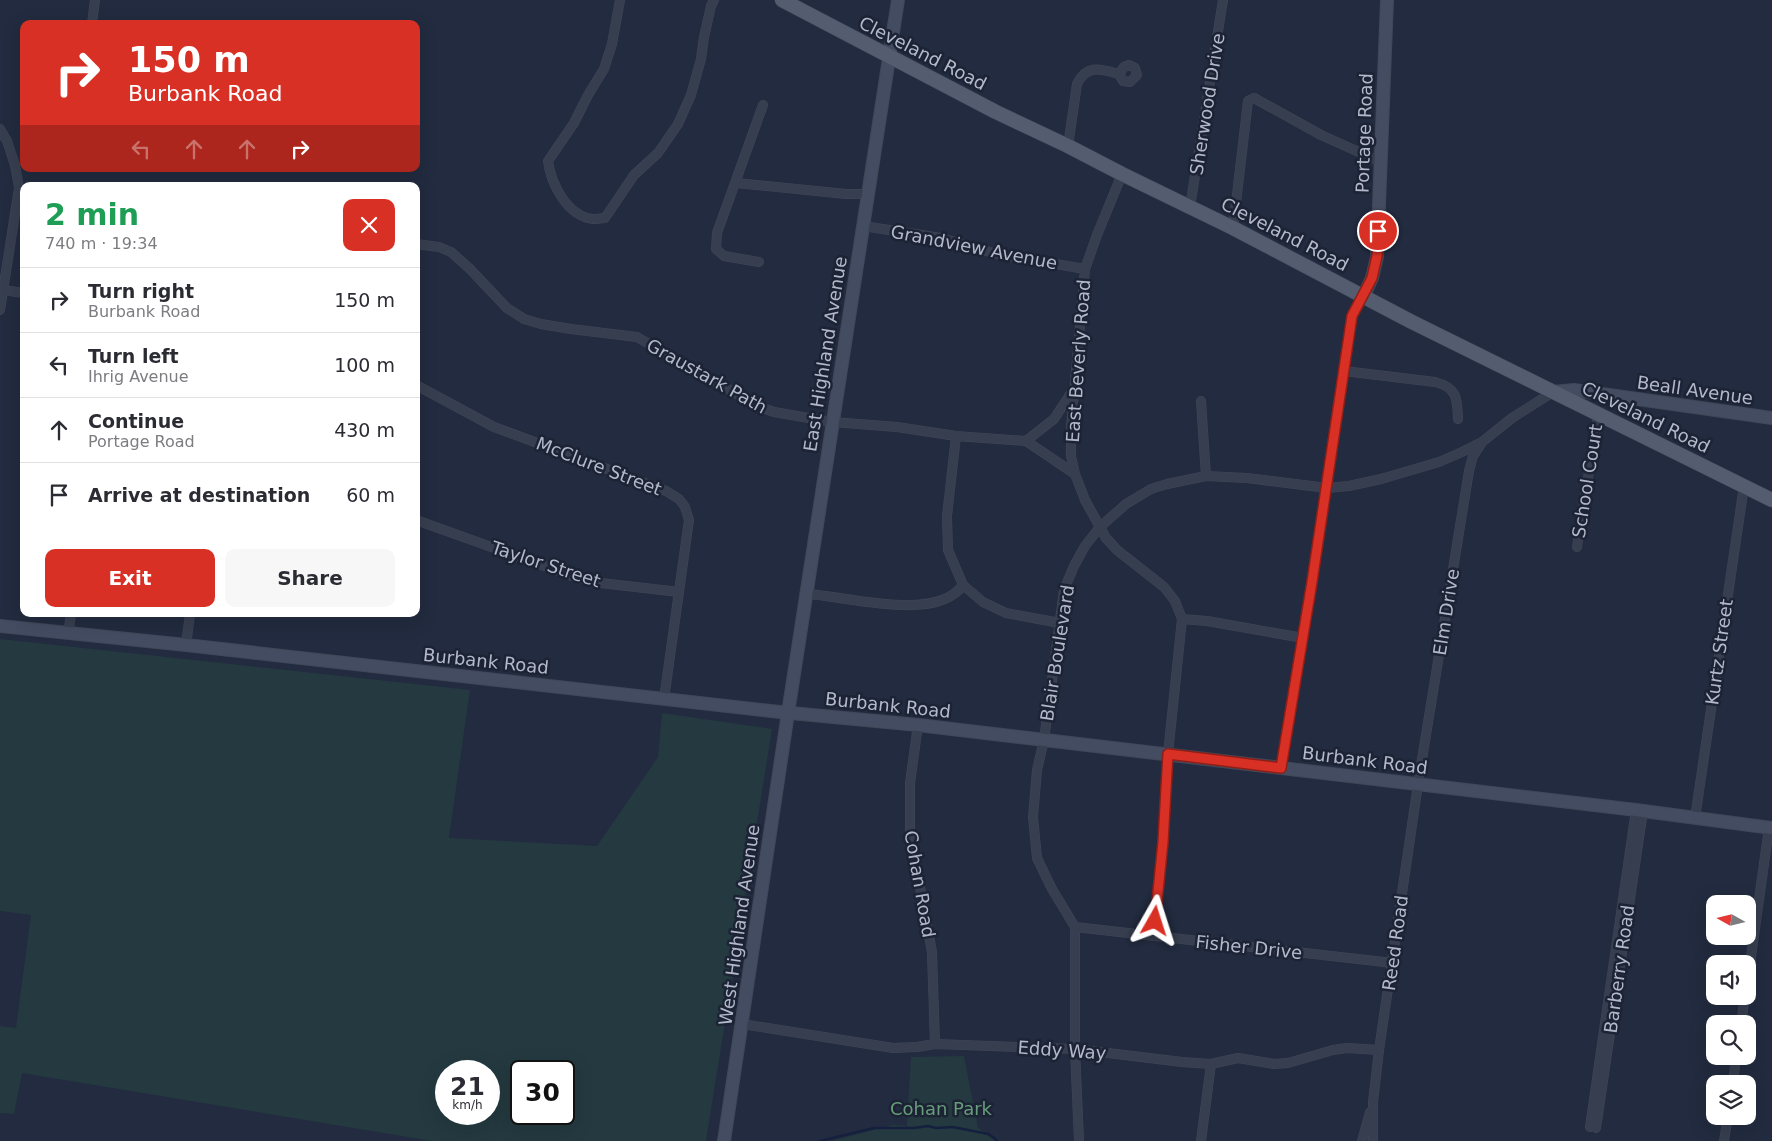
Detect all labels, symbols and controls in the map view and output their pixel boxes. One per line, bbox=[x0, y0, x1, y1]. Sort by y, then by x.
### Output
street label: Cleveland Road bbox=[856, 12, 990, 94]
street label: Sherwood Drive bbox=[1185, 32, 1229, 176]
icon: right bbox=[45, 40, 110, 105]
text: 150 m bbox=[128, 40, 250, 80]
street label: Portage Road bbox=[1351, 73, 1377, 193]
text: Burbank Road bbox=[128, 81, 282, 106]
icon: left bbox=[127, 135, 155, 163]
icon: ahead bbox=[180, 135, 208, 163]
icon: ahead bbox=[233, 135, 261, 163]
icon: right bbox=[286, 135, 314, 163]
street label: Cleveland Road bbox=[1218, 193, 1352, 275]
text: 2 min bbox=[45, 197, 139, 232]
button: close bbox=[343, 199, 395, 251]
pin bbox=[1357, 210, 1399, 252]
icon: arrive bbox=[1364, 217, 1392, 245]
street label: Grandview Avenue bbox=[889, 221, 1059, 273]
text: 740 m · 19:34 bbox=[45, 234, 158, 253]
street label: East Highland Avenue bbox=[799, 255, 851, 453]
street label: East Beverly Road bbox=[1062, 279, 1094, 443]
text: Turn right bbox=[88, 280, 194, 302]
icon: right bbox=[45, 286, 73, 314]
text: 150 m bbox=[334, 289, 395, 311]
text: Burbank Road bbox=[88, 302, 200, 321]
street label: Graustark Path bbox=[643, 334, 771, 418]
text: Turn left bbox=[88, 345, 179, 367]
icon: left bbox=[45, 351, 73, 379]
text: 100 m bbox=[334, 354, 395, 376]
text: Ihrig Avenue bbox=[88, 367, 189, 386]
street label: Beall Avenue bbox=[1636, 371, 1754, 409]
street label: Cleveland Road bbox=[1578, 377, 1714, 457]
text: Continue bbox=[88, 410, 184, 432]
icon: ahead bbox=[45, 416, 73, 444]
text: 430 m bbox=[334, 419, 395, 441]
street label: School Court bbox=[1568, 423, 1606, 539]
text: Portage Road bbox=[88, 432, 195, 451]
street label: McClure Street bbox=[533, 432, 665, 500]
icon: arrive bbox=[45, 481, 73, 509]
text: Arrive at destination bbox=[88, 484, 310, 506]
text: 60 m bbox=[346, 484, 395, 506]
street label: Taylor Street bbox=[488, 536, 603, 592]
button: Exit bbox=[45, 549, 215, 607]
button: Share bbox=[225, 549, 395, 607]
street label: Elm Drive bbox=[1429, 567, 1463, 657]
street label: Blair Boulevard bbox=[1036, 583, 1078, 723]
street label: Kurtz Street bbox=[1701, 598, 1737, 706]
street label: Burbank Road bbox=[422, 644, 550, 678]
street label: Burbank Road bbox=[824, 688, 952, 722]
street label: Burbank Road bbox=[1301, 742, 1429, 778]
street label: West Highland Avenue bbox=[714, 823, 764, 1027]
street label: Cohan Road bbox=[900, 829, 940, 939]
position arrow bbox=[1128, 894, 1180, 946]
street label: Reed Road bbox=[1378, 894, 1412, 992]
north arrow bbox=[1706, 895, 1756, 945]
map controls bbox=[1706, 895, 1756, 1125]
street label: Barberry Road bbox=[1600, 904, 1638, 1034]
street label: Fisher Drive bbox=[1195, 931, 1303, 963]
button: sound bbox=[1706, 955, 1756, 1005]
button: search bbox=[1706, 1015, 1756, 1065]
street label: Eddy Way bbox=[1017, 1036, 1107, 1064]
speed limit sign: 30 bbox=[510, 1060, 575, 1125]
text: 21 bbox=[450, 1072, 485, 1101]
button: layers bbox=[1706, 1075, 1756, 1125]
text: km/h bbox=[452, 1098, 483, 1112]
park label: Cohan Park bbox=[890, 1098, 993, 1119]

